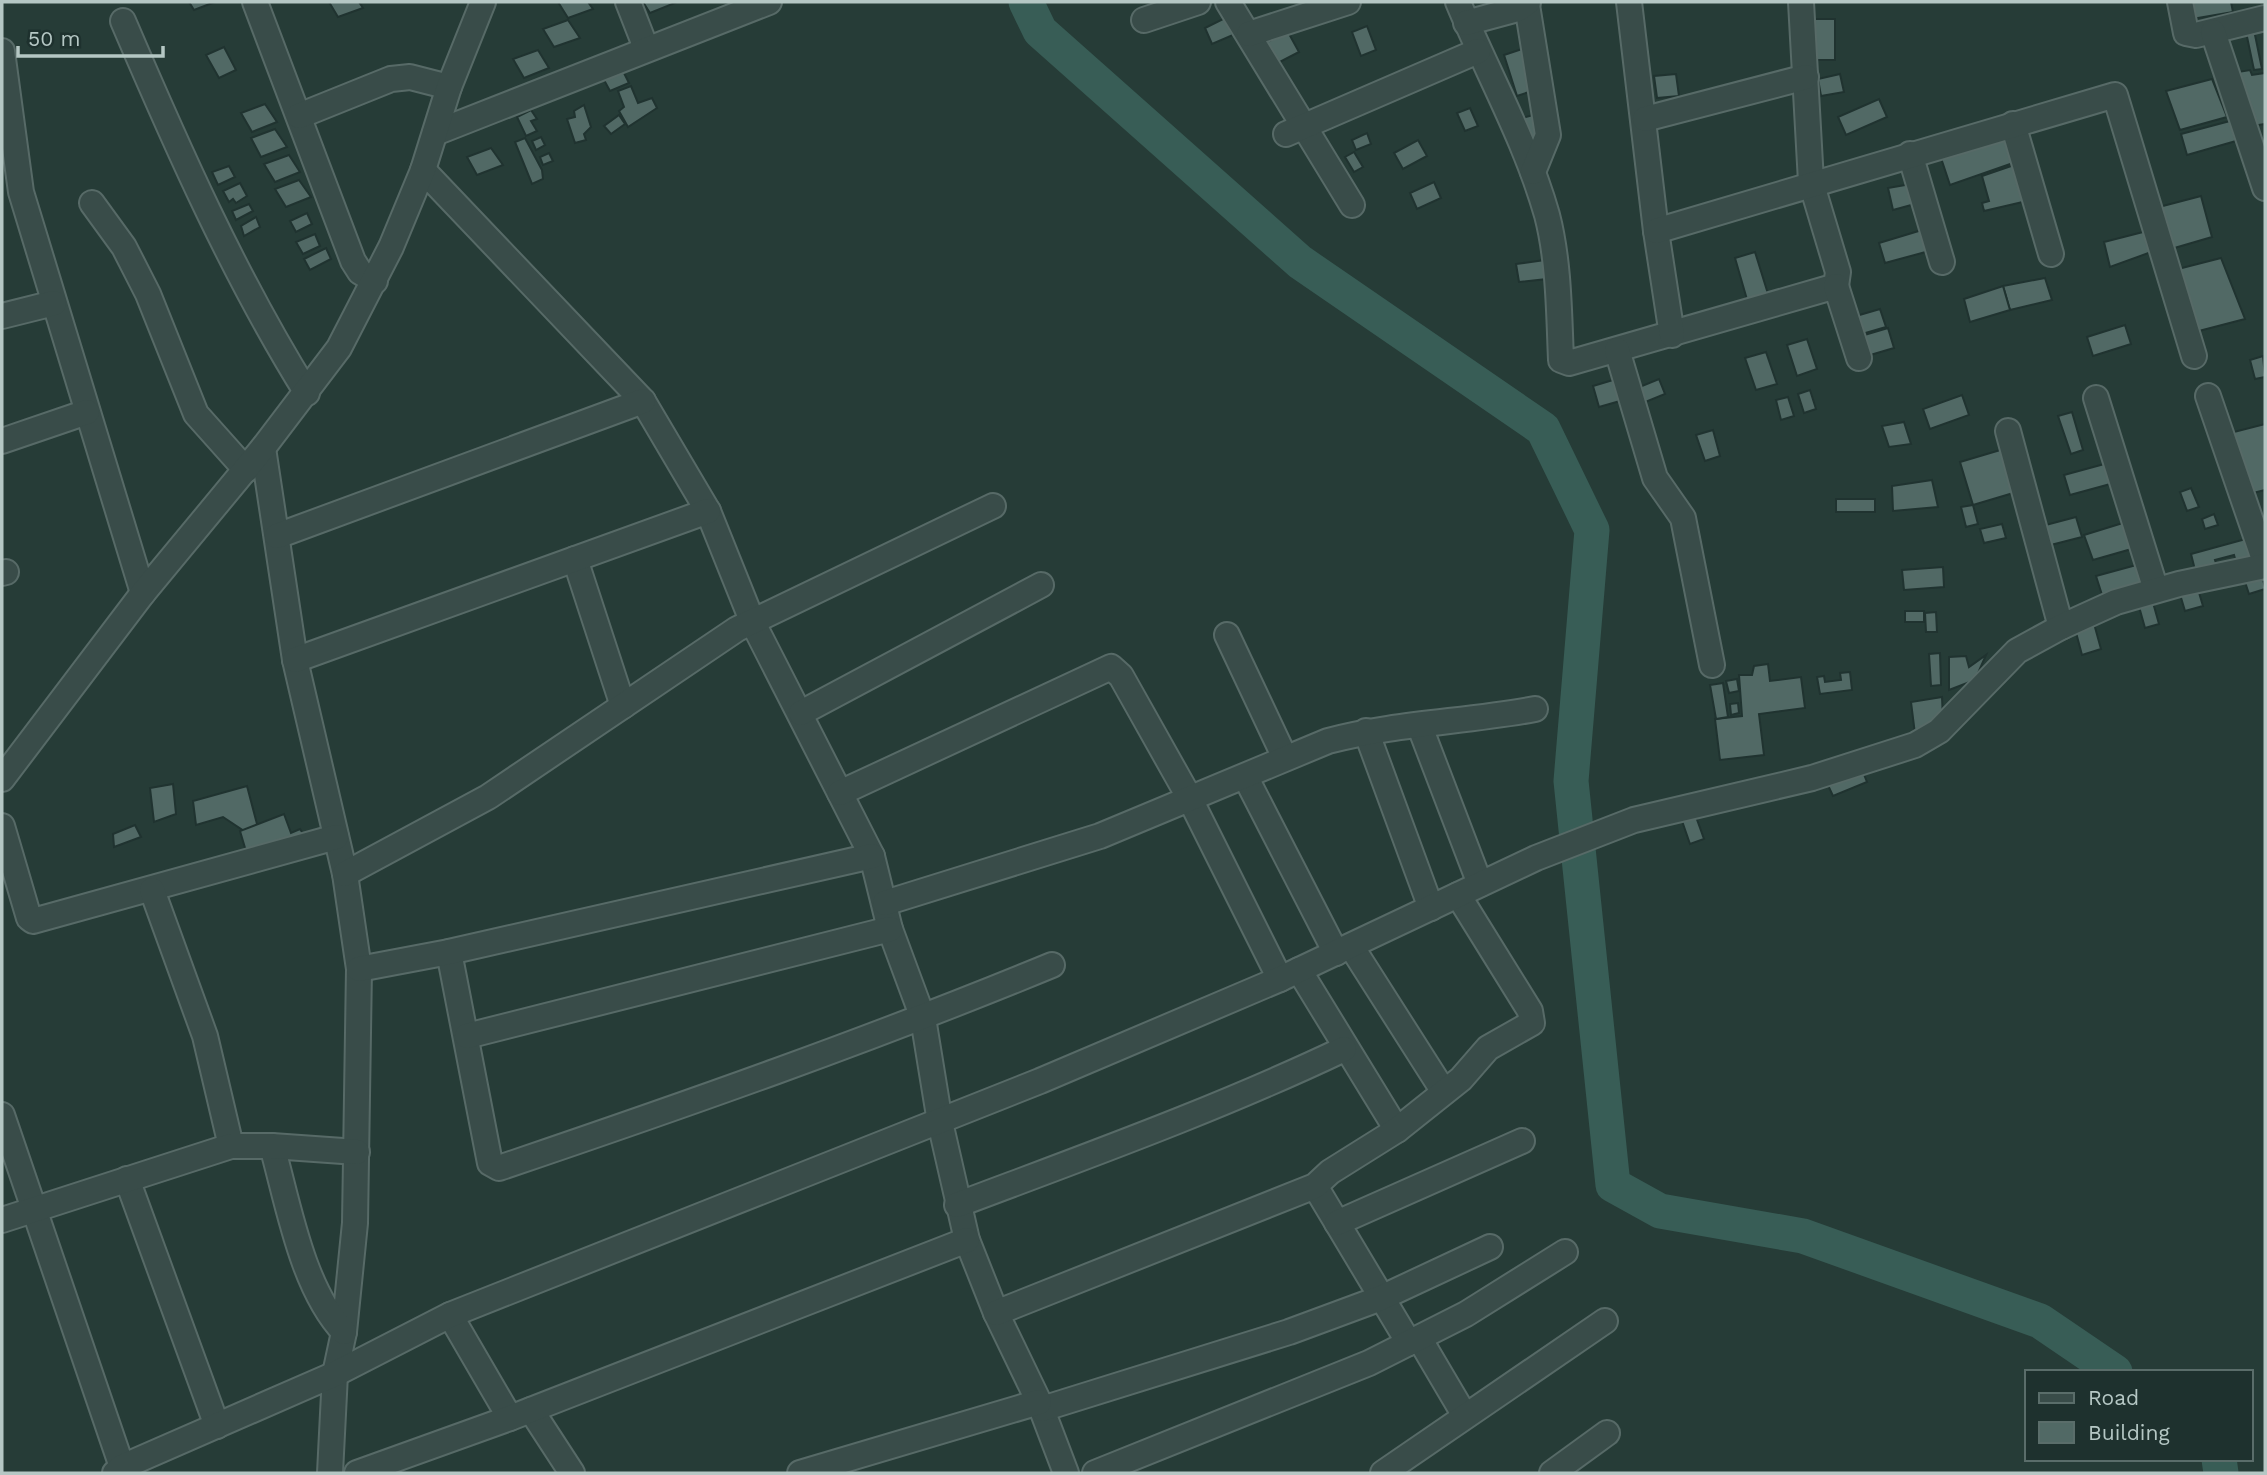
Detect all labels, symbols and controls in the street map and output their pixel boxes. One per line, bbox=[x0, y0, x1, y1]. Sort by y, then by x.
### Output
scale bar bbox=[18, 14, 163, 58]
text: 50 m bbox=[28, 26, 80, 51]
legend bbox=[2025, 1370, 2253, 1461]
text: Road bbox=[2088, 1385, 2139, 1410]
text: Building bbox=[2088, 1420, 2170, 1445]

